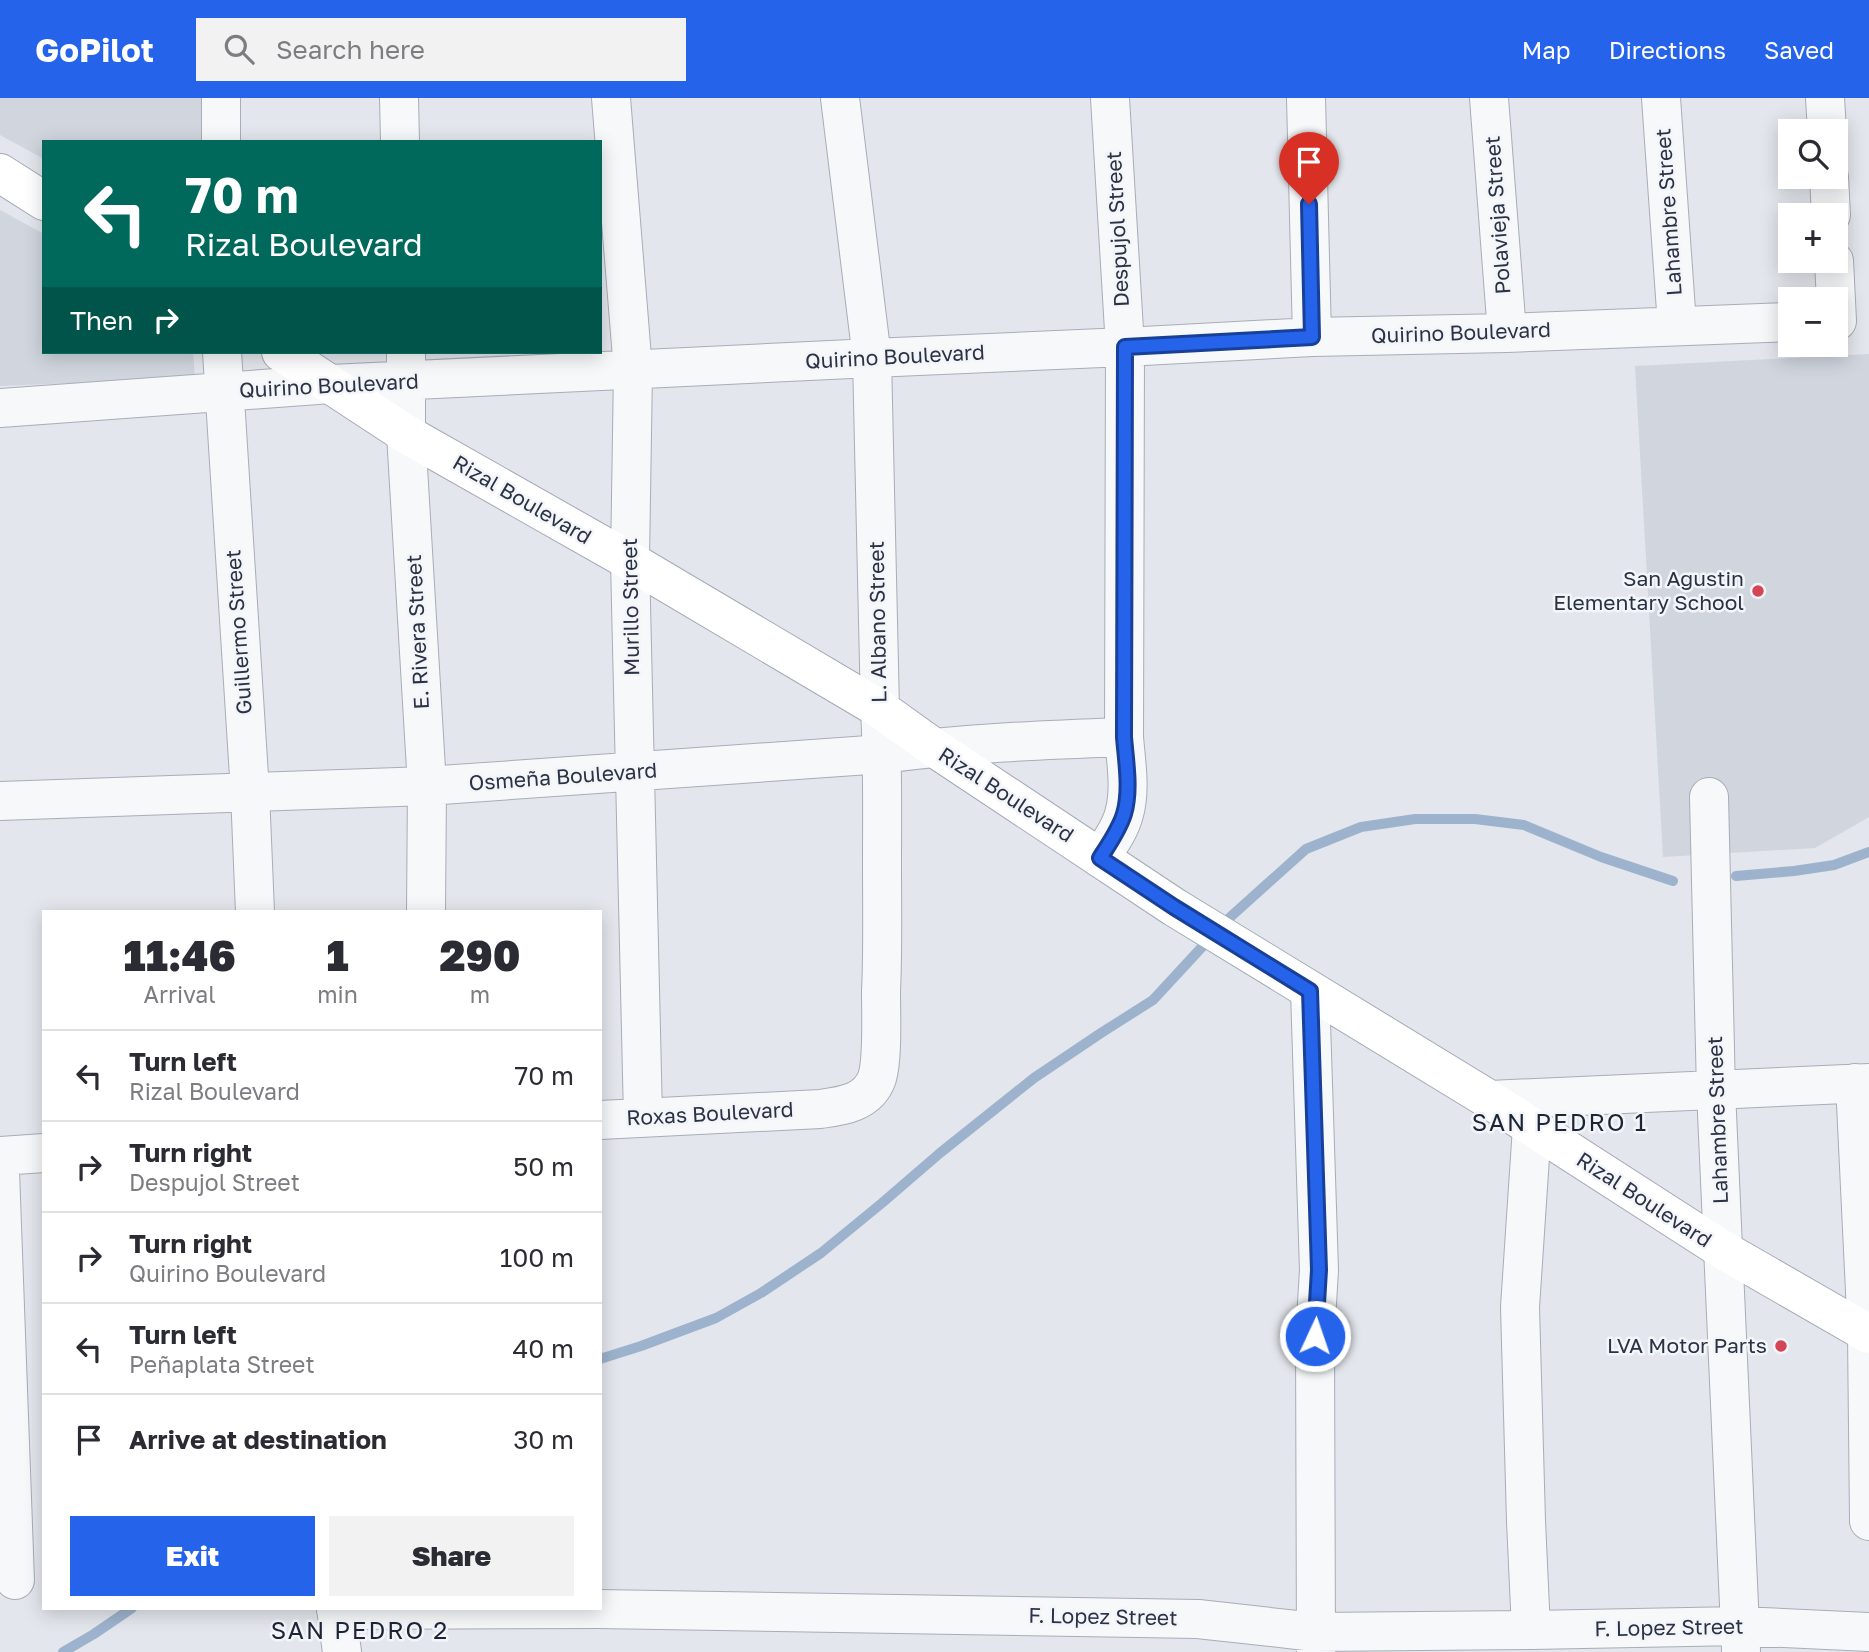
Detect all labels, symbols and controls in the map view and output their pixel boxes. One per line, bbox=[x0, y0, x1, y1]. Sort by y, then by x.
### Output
search box bbox=[196, 18, 686, 81]
text: GoPilot bbox=[35, 30, 154, 69]
icon: search bbox=[220, 30, 258, 68]
text: Search here bbox=[276, 34, 425, 65]
text: Map bbox=[1522, 35, 1571, 64]
text: Directions bbox=[1609, 35, 1726, 64]
text: Saved bbox=[1764, 35, 1834, 64]
map controls bbox=[1778, 119, 1848, 357]
button: search bbox=[1778, 119, 1848, 189]
street label: Lahambre Street bbox=[1649, 127, 1687, 297]
pin bbox=[1279, 132, 1339, 204]
street label: Polavieja Street bbox=[1478, 135, 1516, 295]
icon: arrive bbox=[1290, 143, 1328, 181]
street label: Despujol Street bbox=[1100, 150, 1134, 308]
text: 70 m bbox=[185, 165, 299, 224]
icon: left bbox=[70, 168, 161, 259]
button: + bbox=[1778, 203, 1848, 273]
text: Rizal Boulevard bbox=[185, 225, 423, 263]
button: − bbox=[1778, 287, 1848, 357]
icon: right bbox=[147, 301, 185, 339]
text: Then bbox=[70, 305, 133, 336]
street label: Quirino Boulevard bbox=[1371, 316, 1551, 348]
street label: Quirino Boulevard bbox=[804, 338, 986, 374]
street label: Quirino Boulevard bbox=[238, 367, 420, 403]
street label: Rizal Boulevard bbox=[448, 449, 597, 549]
street label: Murillo Street bbox=[616, 538, 644, 676]
street label: L. Albano Street bbox=[863, 541, 891, 703]
street label: Guillermo Street bbox=[219, 549, 257, 715]
street label: E. Rivera Street bbox=[400, 554, 434, 710]
place label: San Agustin Elementary School bbox=[1553, 565, 1744, 615]
marker: San Agustin Elementary School bbox=[1750, 583, 1766, 599]
street label: Rizal Boulevard bbox=[934, 741, 1079, 848]
street label: Osmeña Boulevard bbox=[468, 756, 658, 796]
text: 11:46 bbox=[124, 930, 236, 980]
text: 1 bbox=[326, 930, 349, 980]
text: 290 bbox=[439, 930, 520, 980]
text: Arrival bbox=[144, 980, 216, 1008]
text: min bbox=[317, 980, 358, 1008]
text: m bbox=[470, 980, 490, 1008]
street label: Lahambre Street bbox=[1701, 1036, 1733, 1204]
text: Turn left bbox=[129, 1046, 237, 1077]
icon: left bbox=[70, 1057, 108, 1095]
text: 70 m bbox=[515, 1060, 574, 1091]
text: Rizal Boulevard bbox=[129, 1077, 300, 1105]
street label: Roxas Boulevard bbox=[626, 1096, 794, 1130]
district label: SAN PEDRO 1 bbox=[1472, 1107, 1648, 1136]
text: Turn right bbox=[129, 1137, 252, 1168]
street label: Rizal Boulevard bbox=[1572, 1146, 1717, 1253]
icon: right bbox=[70, 1148, 108, 1186]
text: 50 m bbox=[513, 1151, 574, 1182]
text: Despujol Street bbox=[129, 1168, 300, 1196]
text: Turn right bbox=[129, 1228, 252, 1259]
icon: right bbox=[70, 1239, 108, 1277]
text: 100 m bbox=[500, 1242, 574, 1273]
text: Quirino Boulevard bbox=[129, 1259, 326, 1287]
position arrow bbox=[1278, 1299, 1352, 1373]
text: Turn left bbox=[129, 1319, 237, 1350]
icon: left bbox=[70, 1330, 108, 1368]
place label: LVA Motor Parts bbox=[1607, 1332, 1767, 1358]
text: 40 m bbox=[513, 1333, 574, 1364]
marker: LVA Motor Parts bbox=[1773, 1338, 1789, 1354]
text: Peñaplata Street bbox=[129, 1350, 315, 1378]
icon: arrive bbox=[70, 1421, 108, 1459]
text: Arrive at destination bbox=[129, 1424, 387, 1455]
text: 30 m bbox=[513, 1424, 574, 1455]
button: Exit bbox=[70, 1516, 315, 1596]
button: Share bbox=[329, 1516, 574, 1596]
street label: F. Lopez Street bbox=[1028, 1602, 1178, 1630]
street label: F. Lopez Street bbox=[1594, 1613, 1744, 1641]
district label: SAN PEDRO 2 bbox=[271, 1615, 449, 1644]

